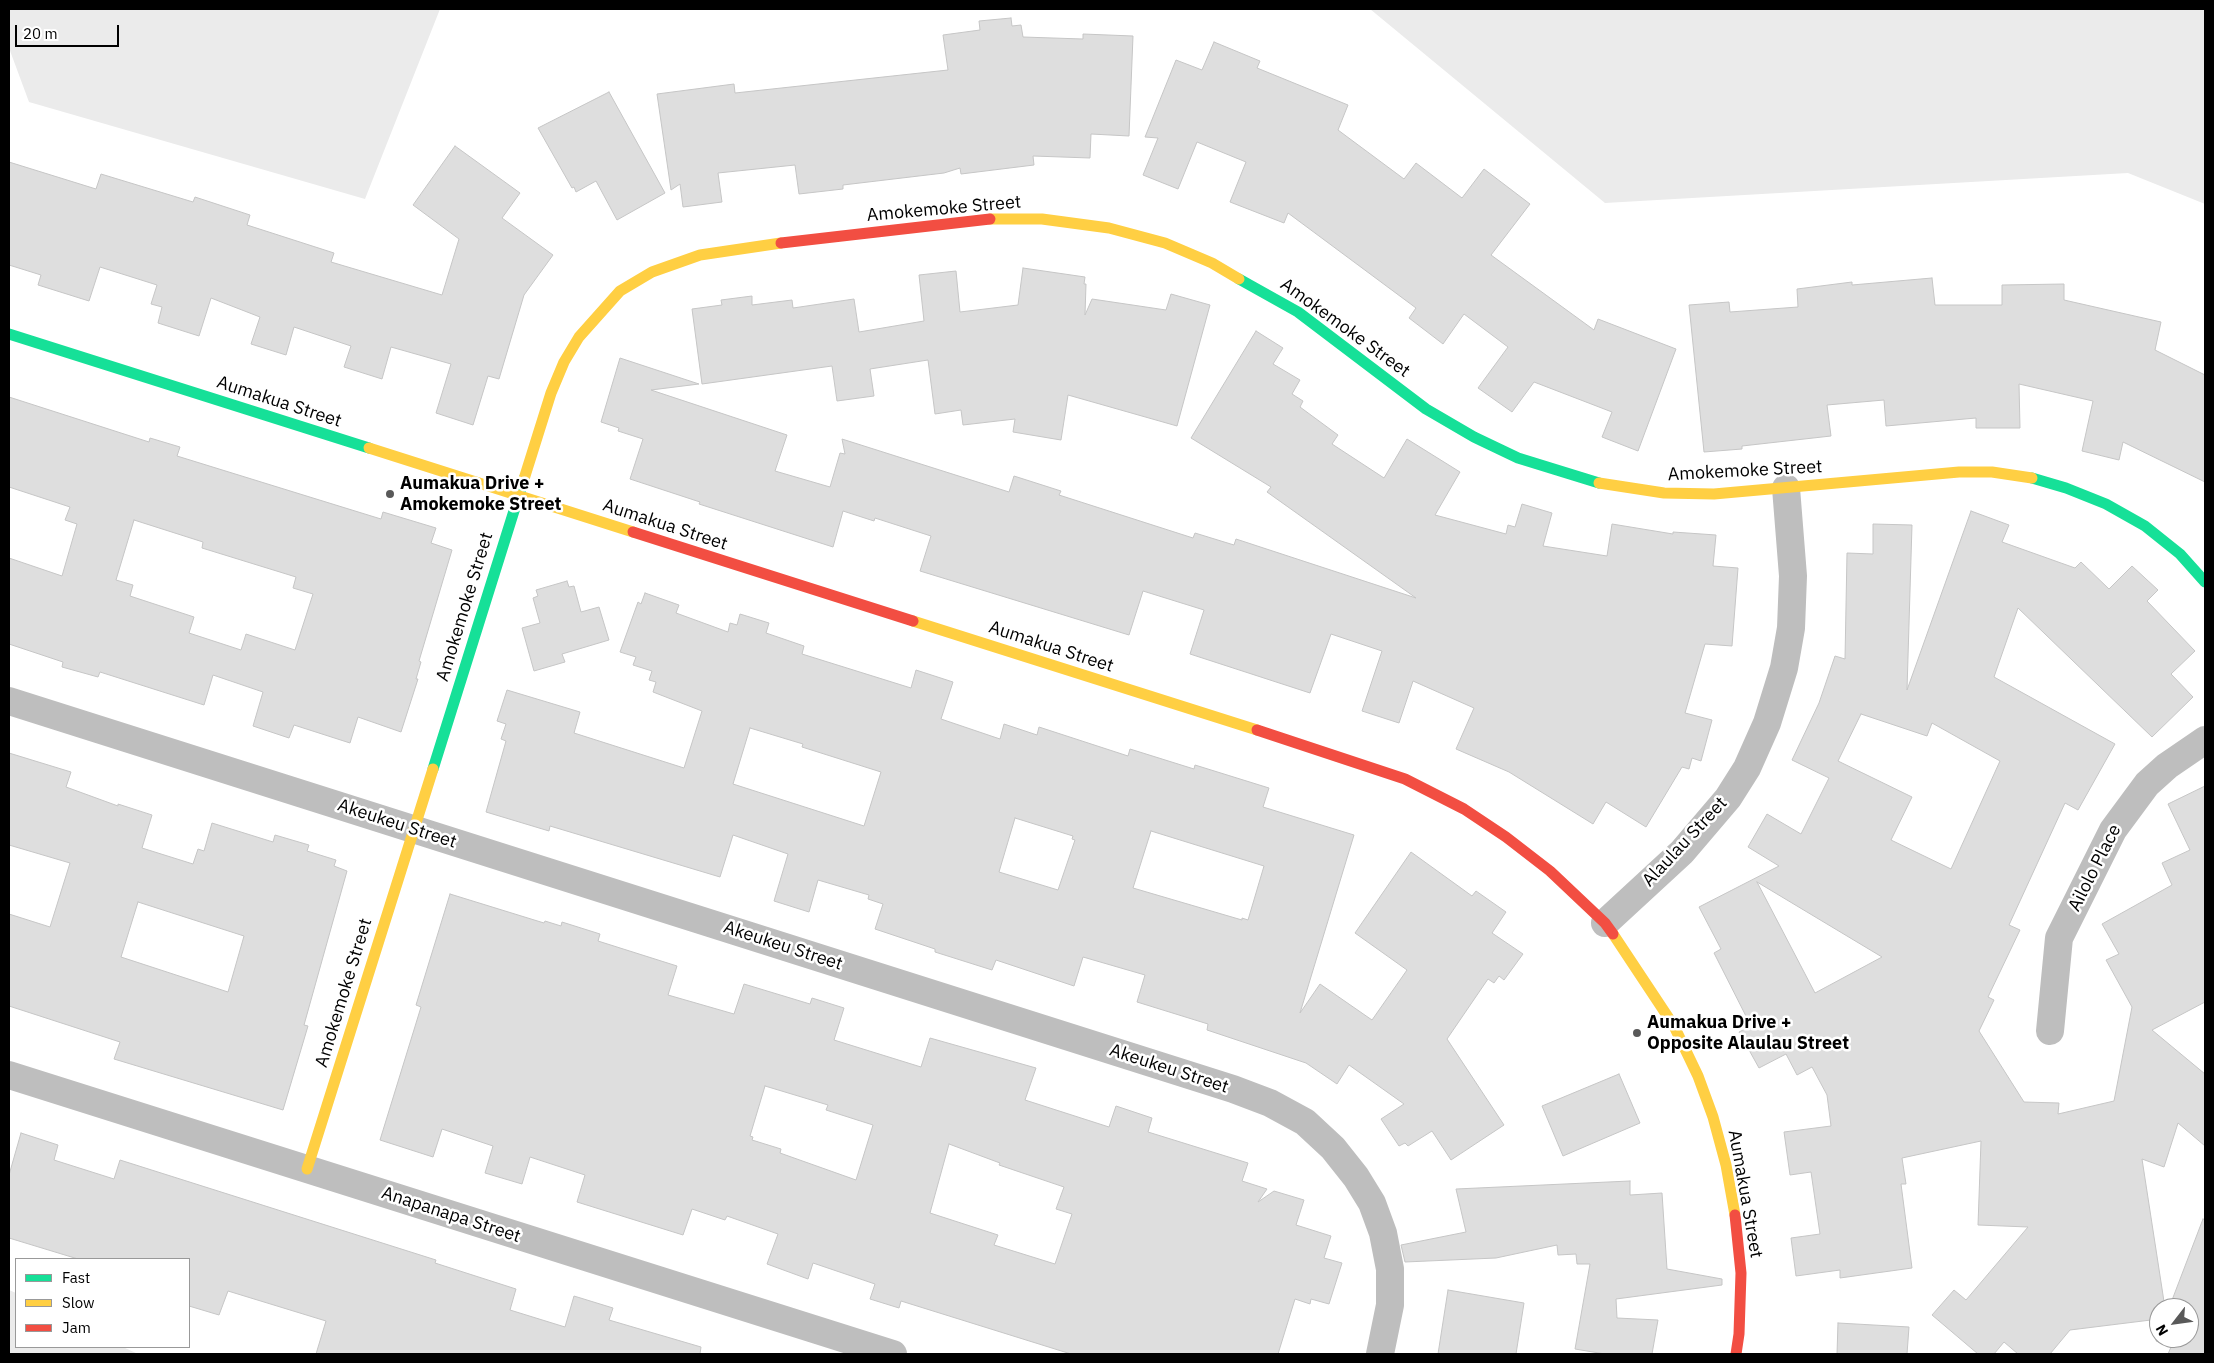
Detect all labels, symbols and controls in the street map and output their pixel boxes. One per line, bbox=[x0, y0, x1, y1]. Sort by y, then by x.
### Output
scale bar bbox=[18, 15, 121, 47]
text: 20 m bbox=[23, 24, 58, 43]
street label: Amokemoke Street bbox=[866, 191, 1022, 227]
street label: Amokemoke Street bbox=[1276, 274, 1414, 382]
street label: Aumakua Street bbox=[214, 372, 344, 432]
street label: Amokemoke Street bbox=[1667, 456, 1823, 486]
place label: Aumakua Drive + Amokemoke Street bbox=[400, 473, 561, 516]
marker: Aumakua Drive + Amokemoke Street bbox=[384, 488, 396, 500]
street label: Aumakua Street bbox=[600, 495, 730, 555]
street label: Amokemoke Street bbox=[432, 530, 498, 684]
street label: Aumakua Street bbox=[986, 617, 1116, 677]
street label: Alaulau Street bbox=[1638, 793, 1732, 891]
street label: Akeukeu Street bbox=[335, 795, 459, 853]
street label: Ailolo Place bbox=[2064, 821, 2126, 915]
street label: Amokemoke Street bbox=[311, 916, 377, 1070]
street label: Akeukeu Street bbox=[721, 917, 845, 975]
place label: Aumakua Drive + Opposite Alaulau Street bbox=[1647, 1012, 1849, 1054]
marker: Aumakua Drive + Opposite Alaulau Street bbox=[1631, 1027, 1643, 1039]
street label: Akeukeu Street bbox=[1107, 1040, 1231, 1098]
street label: Aumakua Street bbox=[1723, 1128, 1767, 1260]
street label: Anapanapa Street bbox=[379, 1182, 523, 1248]
legend bbox=[15, 1258, 190, 1348]
text: Fast bbox=[62, 1268, 90, 1287]
text: Slow bbox=[62, 1293, 95, 1312]
north arrow bbox=[2149, 1298, 2199, 1348]
text: Jam bbox=[62, 1318, 91, 1337]
text: N bbox=[2152, 1321, 2172, 1339]

